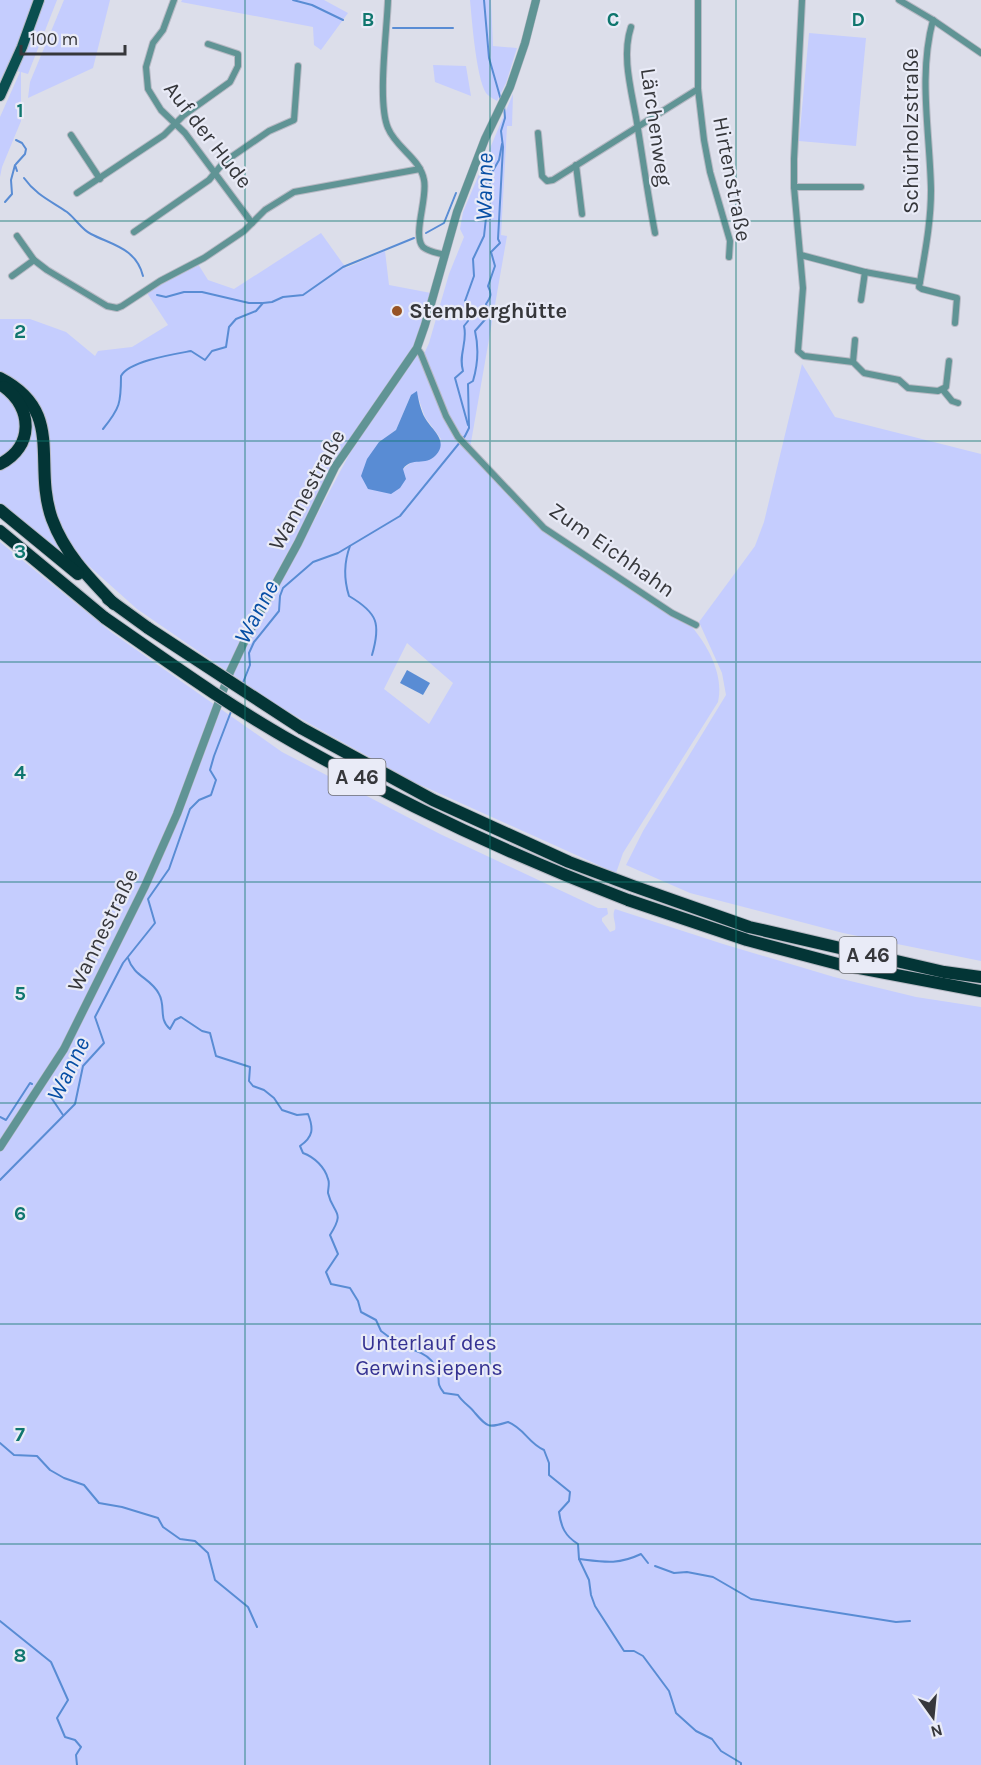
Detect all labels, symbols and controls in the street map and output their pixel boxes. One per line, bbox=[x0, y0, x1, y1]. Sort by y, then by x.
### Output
text: B bbox=[362, 8, 374, 31]
text: C bbox=[607, 8, 619, 31]
text: D bbox=[851, 8, 865, 31]
scale bar bbox=[21, 18, 124, 56]
text: 100 m bbox=[30, 28, 78, 50]
street label: Schürholzstraße bbox=[898, 48, 924, 214]
street label: Lärchenweg bbox=[635, 66, 677, 188]
street label: Auf der Hude bbox=[158, 76, 258, 194]
text: 1 bbox=[16, 99, 24, 122]
street label: Hirtenstraße bbox=[707, 114, 757, 244]
water label: Wanne bbox=[469, 153, 499, 221]
place label: Stemberghütte bbox=[409, 298, 567, 324]
marker: Stemberghütte bbox=[390, 304, 404, 318]
text: 2 bbox=[14, 320, 26, 343]
street label: Wannestraße bbox=[263, 425, 351, 555]
street label: Zum Eichhahn bbox=[544, 497, 680, 603]
text: 3 bbox=[14, 540, 26, 563]
water label: Wanne bbox=[228, 575, 284, 649]
road number: A 46 bbox=[328, 759, 386, 795]
text: 4 bbox=[14, 761, 26, 784]
street label: Wannestraße bbox=[62, 864, 144, 996]
road number: A 46 bbox=[840, 937, 896, 973]
text: 5 bbox=[14, 982, 26, 1005]
water label: Wanne bbox=[41, 1032, 95, 1106]
text: 6 bbox=[14, 1202, 26, 1225]
park label: Unterlauf des Gerwinsiepens bbox=[355, 1330, 503, 1381]
text: 7 bbox=[15, 1423, 25, 1446]
text: 8 bbox=[14, 1644, 26, 1667]
north arrow bbox=[903, 1687, 963, 1747]
text: N bbox=[929, 1720, 945, 1742]

